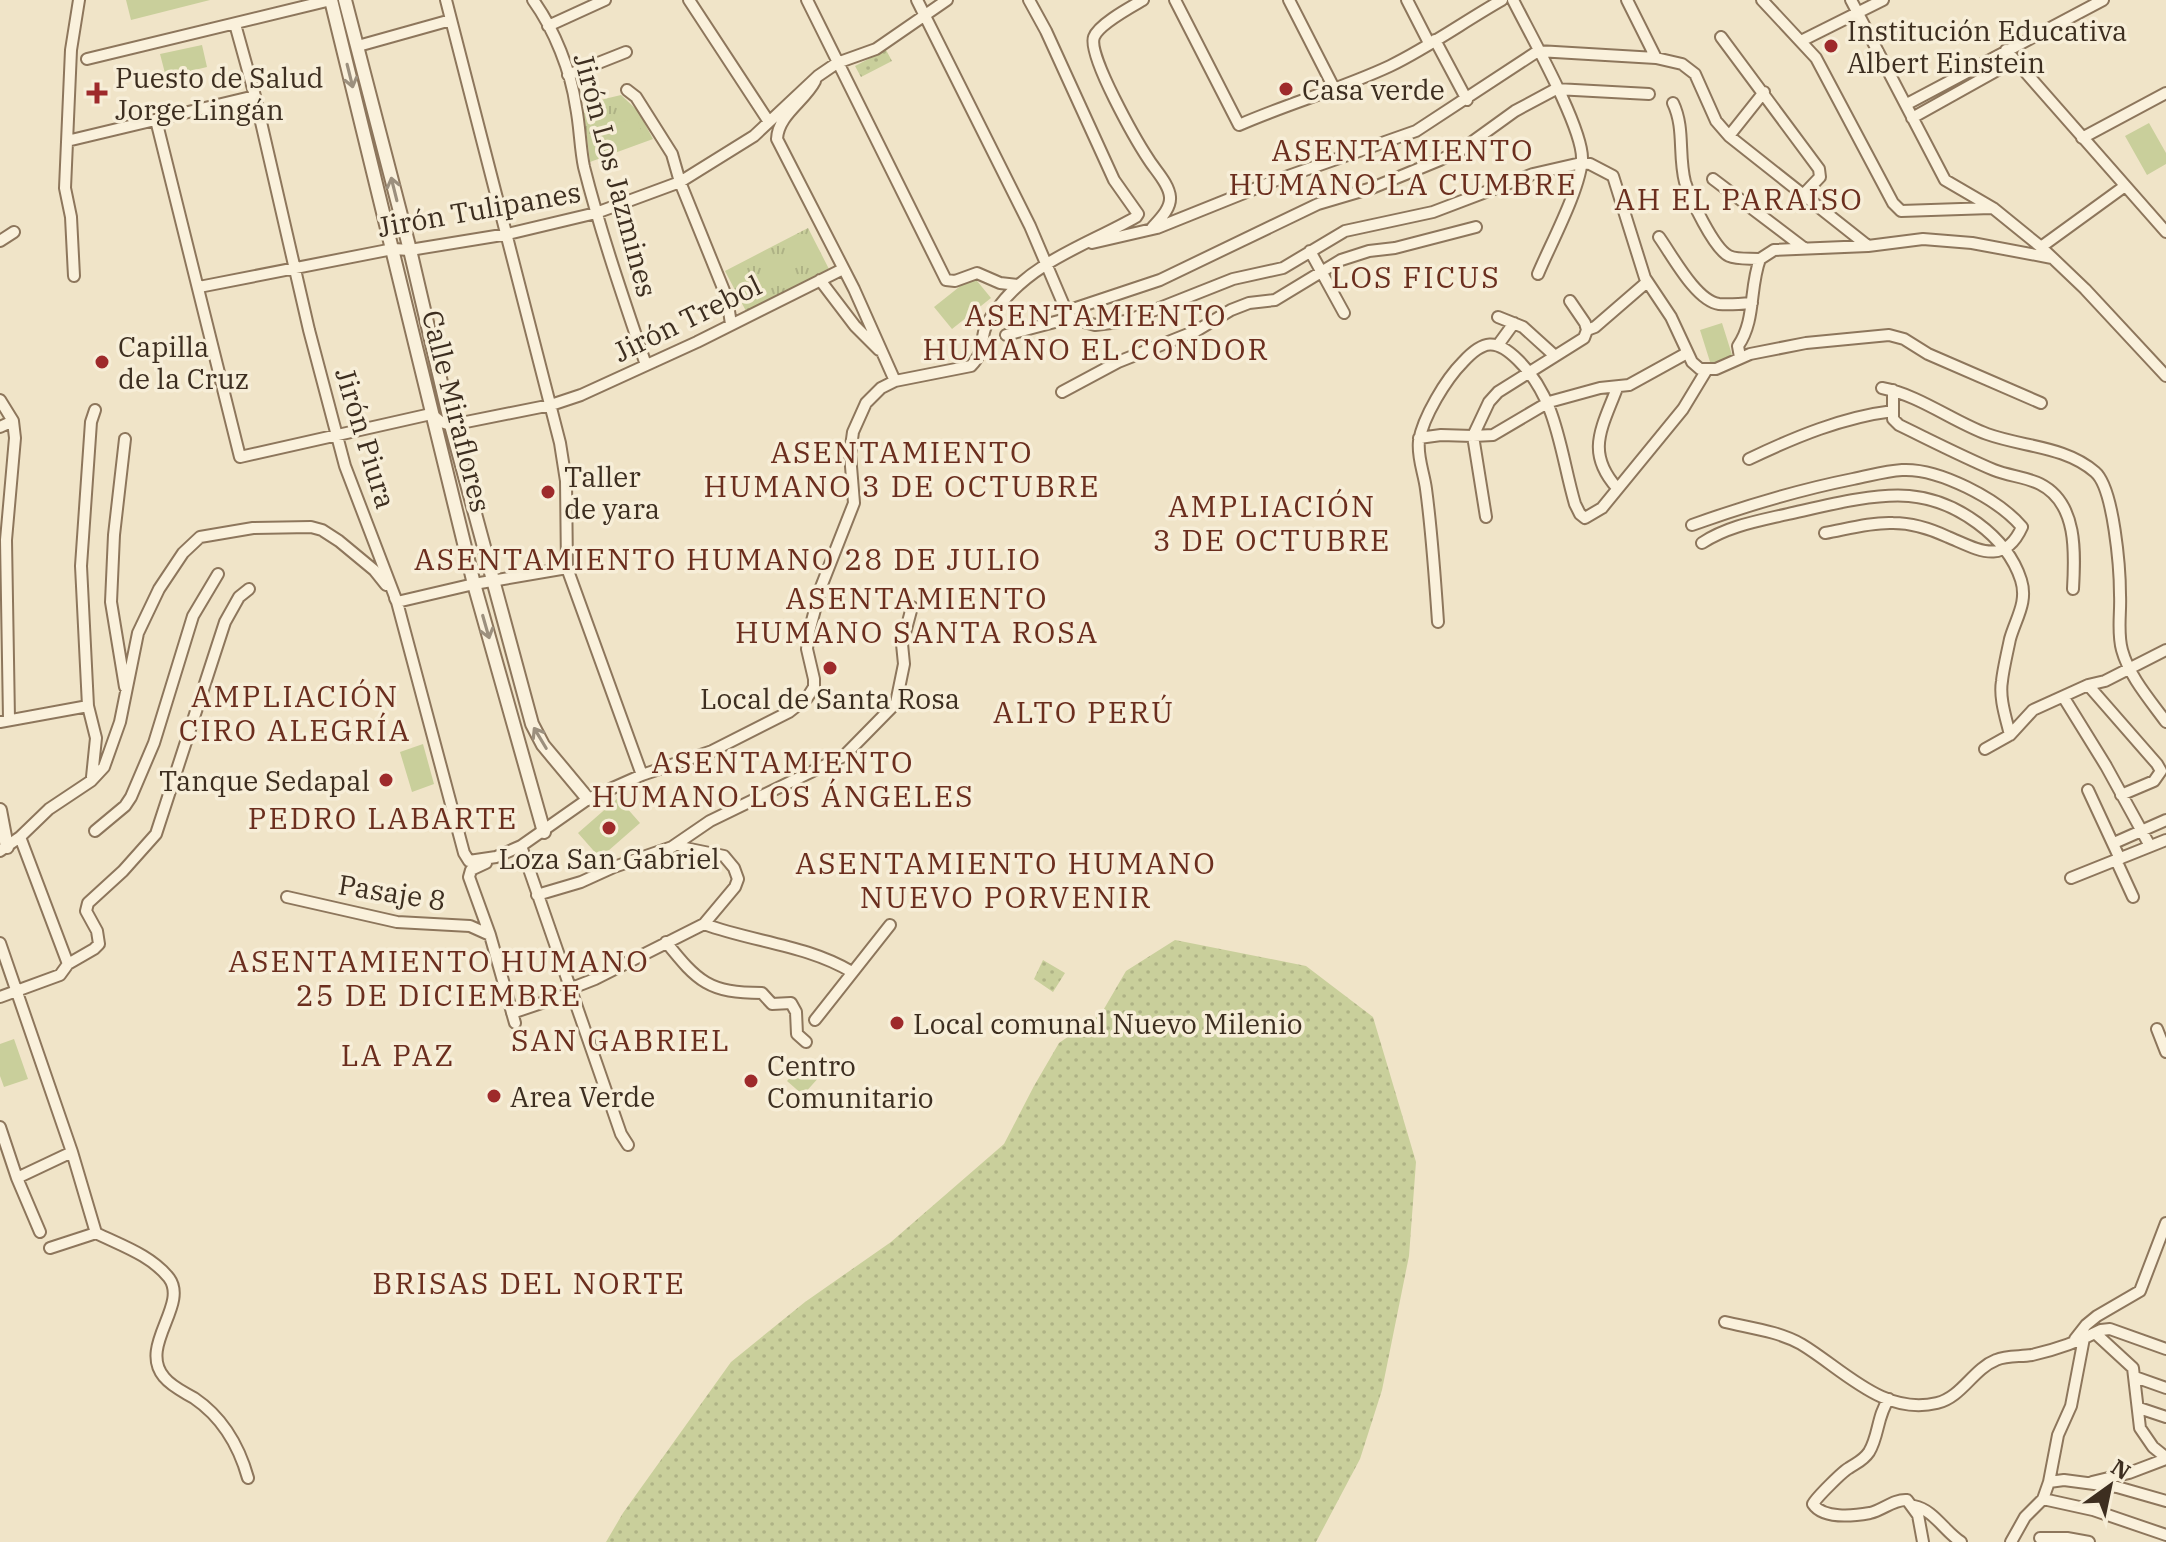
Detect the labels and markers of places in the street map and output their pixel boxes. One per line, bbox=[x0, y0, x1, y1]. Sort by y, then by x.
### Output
place label: Institución Educativa Albert Einstein bbox=[1847, 12, 2127, 81]
marker: Institución Educativa Albert Einstein bbox=[1822, 37, 1840, 55]
place label: Puesto de Salud Jorge Lingán bbox=[115, 59, 324, 128]
place label: Casa verde bbox=[1302, 71, 1445, 108]
marker: Casa verde bbox=[1277, 80, 1295, 98]
marker: Puesto de Salud Jorge Lingán bbox=[86, 82, 108, 104]
place label: Capilla de la Cruz bbox=[118, 328, 249, 397]
marker: Capilla de la Cruz bbox=[93, 353, 111, 371]
place label: Taller de yara bbox=[564, 458, 660, 527]
marker: Taller de yara bbox=[539, 483, 557, 501]
marker: Local de Santa Rosa bbox=[821, 659, 839, 677]
place label: Local de Santa Rosa bbox=[700, 680, 960, 717]
place label: Tanque Sedapal bbox=[159, 762, 370, 799]
marker: Tanque Sedapal bbox=[377, 771, 395, 789]
marker: Loza San Gabriel bbox=[600, 819, 618, 837]
place label: Loza San Gabriel bbox=[498, 840, 720, 877]
place label: Local comunal Nuevo Milenio bbox=[913, 1005, 1303, 1042]
marker: Local comunal Nuevo Milenio bbox=[888, 1014, 906, 1032]
place label: Centro Comunitario bbox=[767, 1047, 934, 1116]
marker: Centro Comunitario bbox=[742, 1072, 760, 1090]
place label: Area Verde bbox=[510, 1078, 655, 1115]
marker: Area Verde bbox=[485, 1087, 503, 1105]

